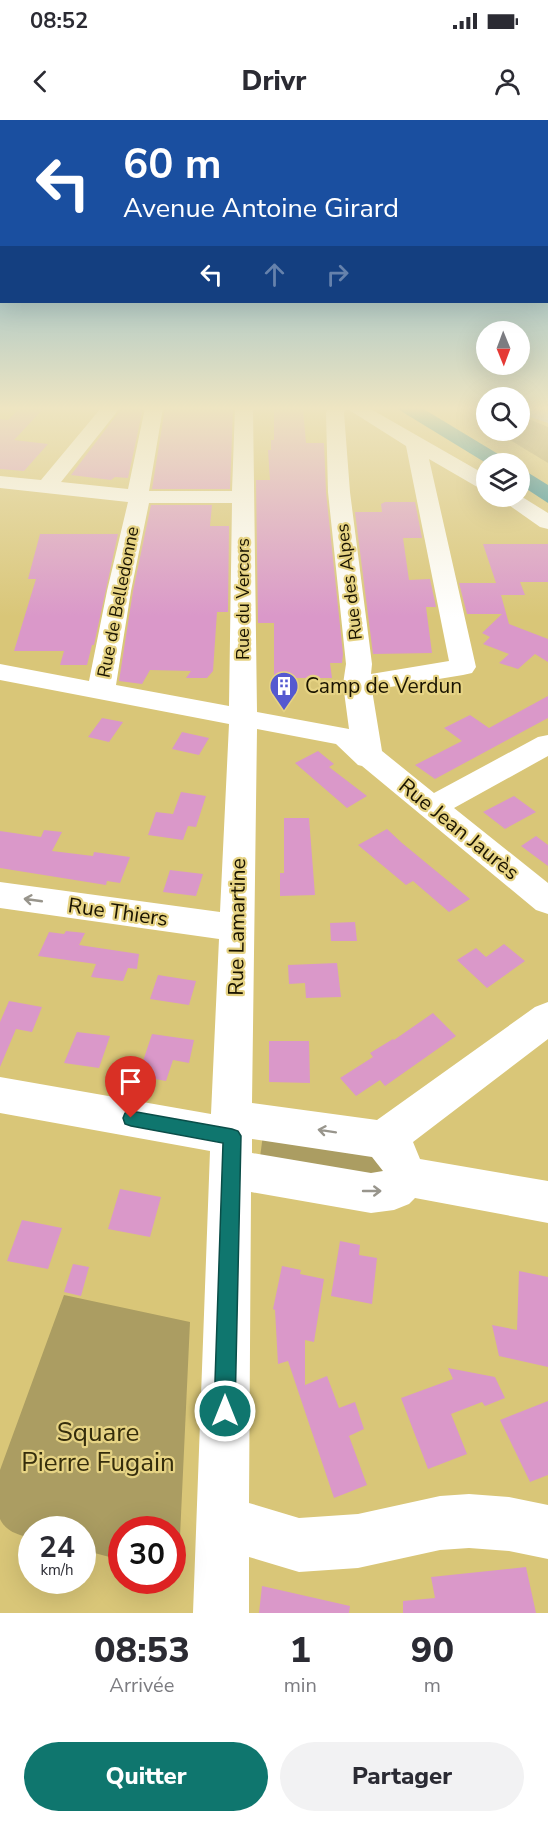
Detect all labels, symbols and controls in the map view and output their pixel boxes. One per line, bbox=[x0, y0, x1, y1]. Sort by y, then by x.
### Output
text: 08:52 bbox=[30, 6, 88, 36]
text: Drivr bbox=[242, 63, 306, 100]
icon: back bbox=[24, 65, 57, 98]
icon: person bbox=[491, 65, 524, 98]
text: 60 m bbox=[123, 136, 222, 193]
icon: left bbox=[24, 144, 102, 222]
text: Avenue Antoine Girard bbox=[123, 190, 399, 227]
icon: left bbox=[195, 258, 228, 291]
icon: ahead bbox=[258, 258, 291, 291]
icon: right bbox=[321, 258, 354, 291]
north arrow bbox=[476, 321, 530, 375]
map controls bbox=[476, 321, 530, 507]
button: search bbox=[476, 387, 530, 441]
button: layers bbox=[476, 453, 530, 507]
street label: Rue des Alpes bbox=[330, 523, 368, 641]
street label: Rue de Belledonne bbox=[92, 524, 144, 680]
street label: Rue du Vercors bbox=[231, 538, 255, 660]
building icon: Camp de Verdun bbox=[268, 670, 300, 712]
place label: Camp de Verdun bbox=[305, 672, 462, 700]
street label: Rue Jean Jaurès bbox=[393, 772, 525, 886]
street label: Rue Lamartine bbox=[222, 858, 252, 996]
street label: Rue Thiers bbox=[66, 891, 170, 933]
one-way arrow bbox=[23, 894, 43, 905]
pin bbox=[105, 1056, 156, 1118]
icon: arrive bbox=[114, 1065, 147, 1098]
one-way arrow bbox=[317, 1125, 337, 1136]
one-way arrow bbox=[362, 1185, 381, 1197]
position arrow bbox=[193, 1379, 257, 1443]
park label: Square Pierre Fugain bbox=[21, 1415, 175, 1480]
speed limit sign: 30 bbox=[108, 1516, 186, 1594]
text: 24 bbox=[39, 1527, 75, 1568]
text: km/h bbox=[40, 1560, 74, 1580]
text: 08:53 bbox=[94, 1626, 190, 1675]
text: 1 bbox=[289, 1626, 311, 1675]
text: 90 bbox=[411, 1626, 454, 1675]
text: Arrivée bbox=[109, 1672, 174, 1699]
text: min bbox=[284, 1672, 317, 1699]
text: m bbox=[424, 1672, 441, 1699]
button: Quitter bbox=[24, 1742, 268, 1811]
button: Partager bbox=[280, 1742, 524, 1811]

